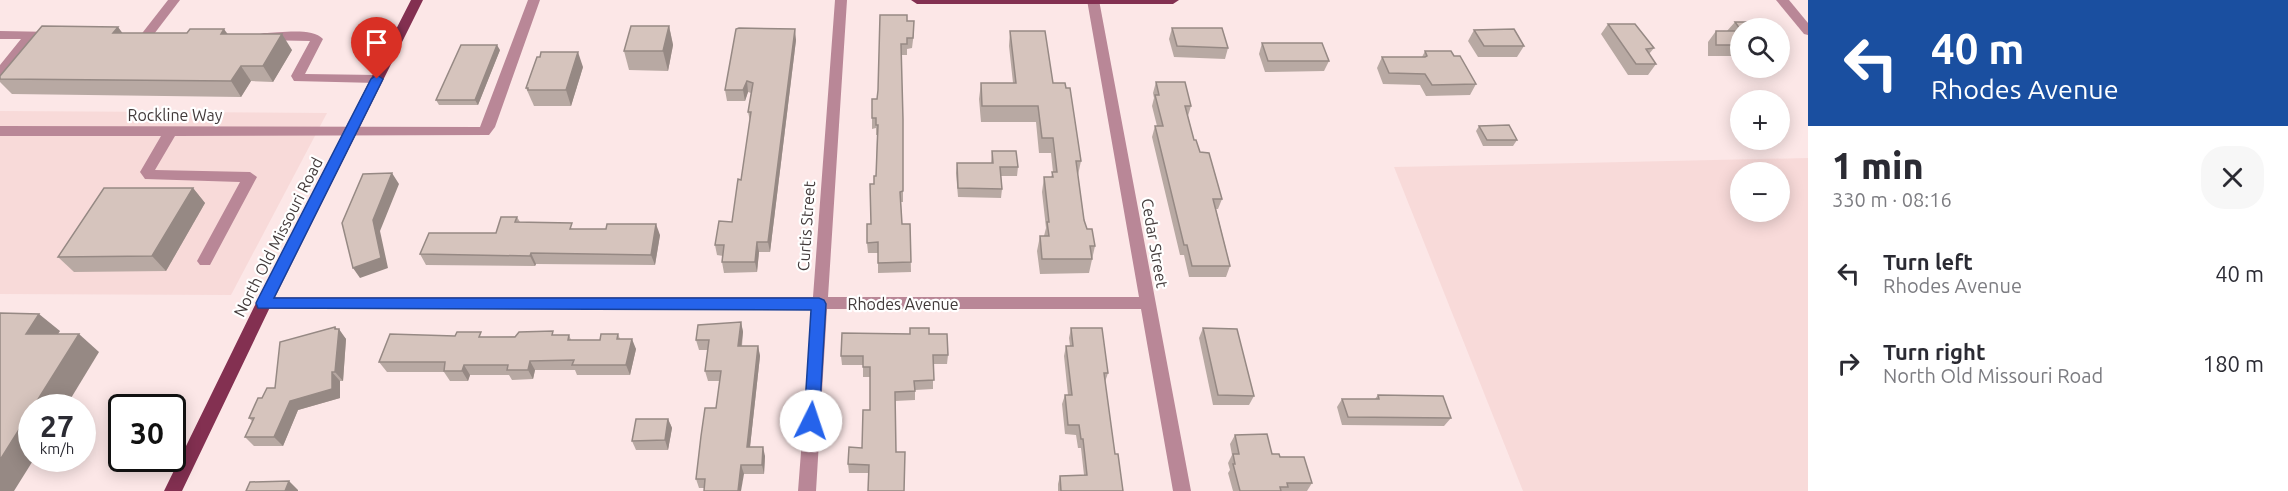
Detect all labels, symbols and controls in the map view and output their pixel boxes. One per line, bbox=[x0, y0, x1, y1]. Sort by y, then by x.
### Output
pin bbox=[351, 17, 402, 79]
map controls bbox=[1730, 18, 1790, 222]
button: search bbox=[1730, 18, 1790, 78]
icon: left bbox=[1832, 24, 1910, 102]
text: 40 m bbox=[1931, 25, 2025, 72]
icon: arrive bbox=[360, 26, 393, 59]
text: Rhodes Avenue bbox=[1931, 74, 2119, 104]
button: + bbox=[1730, 90, 1790, 150]
street label: Rockline Way bbox=[128, 106, 223, 124]
text: 1 min bbox=[1832, 145, 1924, 186]
button: close bbox=[2201, 146, 2264, 209]
street label: North Old Missouri Road bbox=[230, 154, 326, 320]
button: − bbox=[1730, 162, 1790, 222]
street label: Curtis Street bbox=[794, 180, 818, 272]
text: 330 m · 08:16 bbox=[1832, 188, 1952, 211]
street label: Cedar Street bbox=[1138, 197, 1172, 290]
text: Turn left bbox=[1883, 249, 1973, 274]
icon: left bbox=[1832, 257, 1865, 290]
text: 40 m bbox=[2215, 261, 2264, 286]
text: Rhodes Avenue bbox=[1883, 274, 2022, 297]
street label: Rhodes Avenue bbox=[847, 295, 959, 313]
text: Turn right bbox=[1883, 339, 1985, 364]
icon: right bbox=[1832, 347, 1865, 380]
text: 180 m bbox=[2203, 351, 2264, 376]
text: North Old Missouri Road bbox=[1883, 364, 2103, 387]
position arrow bbox=[779, 389, 843, 453]
speed limit sign: 30 bbox=[108, 394, 186, 472]
text: 27 bbox=[40, 409, 74, 443]
text: km/h bbox=[40, 440, 74, 457]

